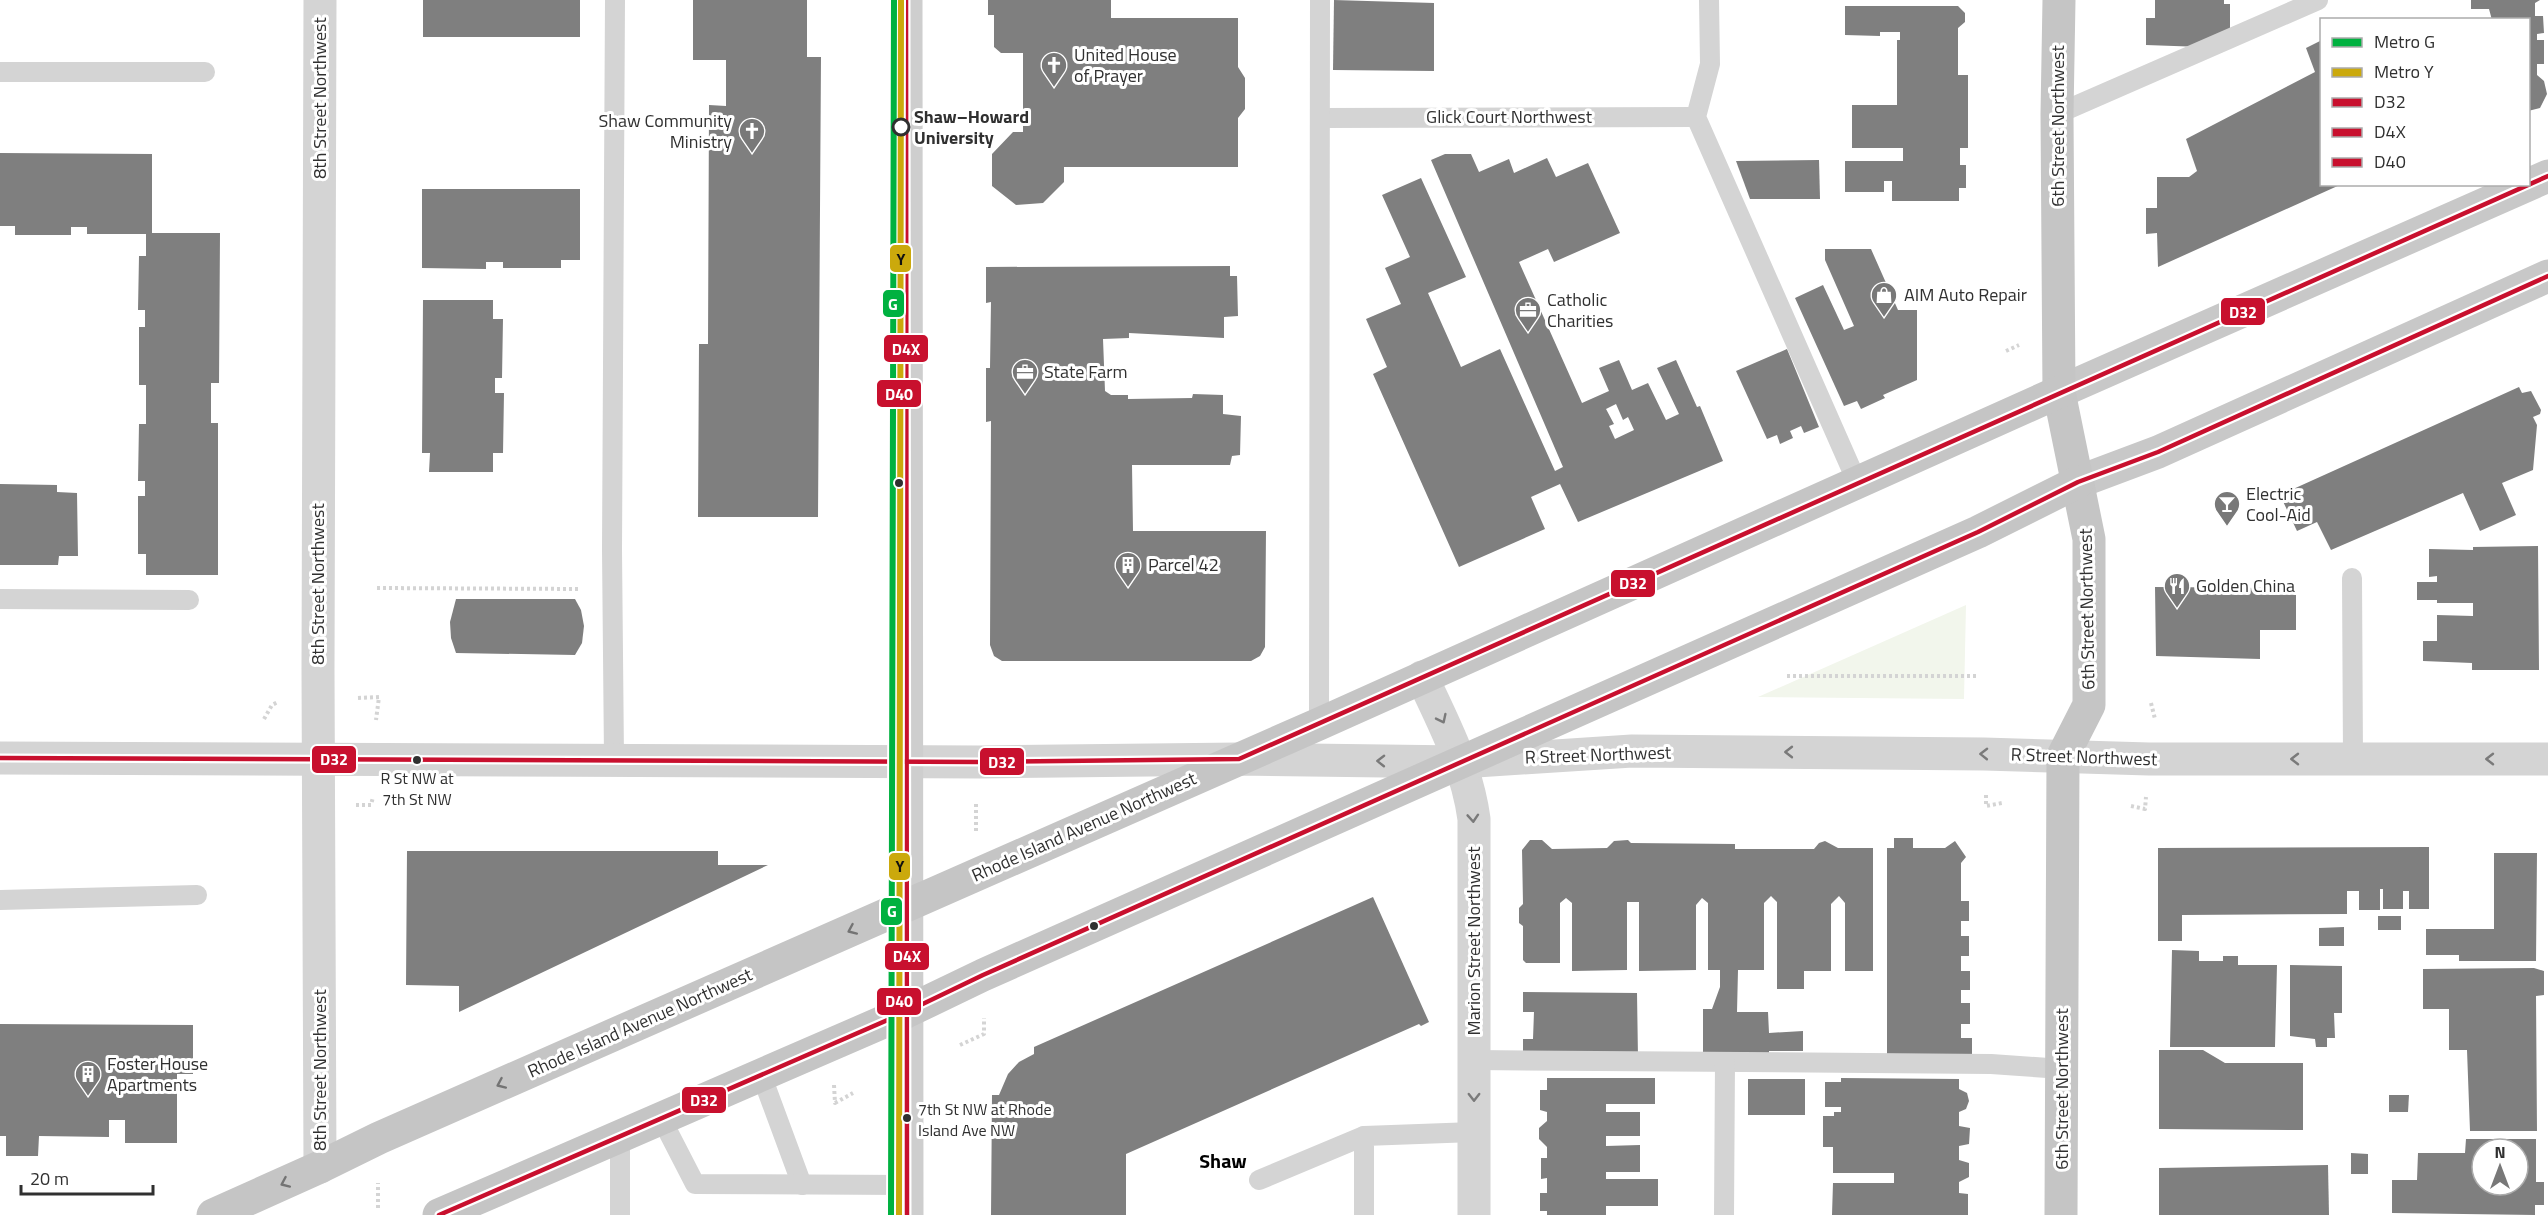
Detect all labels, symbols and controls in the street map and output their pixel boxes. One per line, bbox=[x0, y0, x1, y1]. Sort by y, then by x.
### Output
street label: 8th Street Northwest bbox=[306, 17, 333, 179]
legend bbox=[2320, 18, 2530, 186]
text: Metro G bbox=[2374, 28, 2435, 55]
place label: United House of Prayer bbox=[1074, 41, 1177, 89]
street label: 6th Street Northwest bbox=[2044, 45, 2071, 207]
church icon: United House of Prayer bbox=[1039, 50, 1069, 88]
text: Metro Y bbox=[2374, 58, 2434, 85]
text: D32 bbox=[2374, 88, 2406, 115]
place label: Shaw–Howard University bbox=[914, 103, 1029, 151]
street label: Glick Court Northwest bbox=[1426, 103, 1593, 130]
place label: Shaw Community Ministry bbox=[598, 107, 732, 155]
church icon: Shaw Community Ministry bbox=[737, 116, 767, 154]
marker: Shaw–Howard University bbox=[892, 118, 910, 136]
text: D4X bbox=[2374, 118, 2406, 145]
text: D40 bbox=[2374, 148, 2406, 175]
line badge: Y bbox=[889, 244, 912, 273]
text: Y bbox=[897, 247, 906, 271]
shop icon: AIM Auto Repair bbox=[1869, 280, 1899, 318]
place label: AIM Auto Repair bbox=[1904, 281, 2027, 308]
place label: Catholic Charities bbox=[1547, 286, 1613, 334]
line badge: G bbox=[882, 289, 905, 318]
text: G bbox=[888, 292, 898, 316]
office icon: Catholic Charities bbox=[1513, 295, 1543, 333]
line badge: D32 bbox=[2220, 297, 2266, 326]
text: D32 bbox=[2229, 300, 2257, 324]
line badge: D4X bbox=[883, 334, 929, 363]
text: D4X bbox=[892, 337, 920, 361]
office icon: State Farm bbox=[1010, 357, 1040, 395]
place label: State Farm bbox=[1044, 358, 1127, 385]
line badge: D40 bbox=[876, 379, 922, 408]
text: D40 bbox=[885, 382, 913, 406]
unlabelled marker bbox=[893, 477, 905, 489]
place label: Electric Cool-Aid bbox=[2246, 480, 2311, 528]
bar icon: Electric Cool-Aid bbox=[2212, 489, 2242, 527]
street label: 8th Street Northwest bbox=[304, 503, 331, 665]
street label: 6th Street Northwest bbox=[2072, 527, 2101, 690]
building icon: Parcel 42 bbox=[1113, 550, 1143, 588]
place label: Parcel 42 bbox=[1148, 551, 1219, 578]
line badge: D32 bbox=[1610, 569, 1656, 598]
text: D32 bbox=[1619, 571, 1647, 595]
restaurant icon: Golden China bbox=[2162, 571, 2192, 609]
place label: Golden China bbox=[2196, 572, 2295, 599]
one-way arrow bbox=[1434, 712, 1446, 723]
street label: R Street Northwest bbox=[1524, 738, 1672, 771]
street label: R Street Northwest bbox=[2010, 740, 2158, 773]
line badge: D32 bbox=[311, 745, 357, 774]
one-way arrow bbox=[1785, 746, 1794, 758]
text: D32 bbox=[320, 747, 348, 771]
line badge: D32 bbox=[979, 747, 1025, 776]
one-way arrow bbox=[1980, 747, 1989, 760]
text: D32 bbox=[988, 750, 1016, 774]
one-way arrow bbox=[2290, 753, 2299, 765]
one-way arrow bbox=[2485, 753, 2494, 765]
marker: R St NW at 7th St NW bbox=[411, 754, 423, 766]
one-way arrow bbox=[1377, 754, 1386, 767]
street label: Rhode Island Avenue Northwest bbox=[967, 764, 1201, 888]
place label: R St NW at 7th St NW bbox=[380, 766, 454, 811]
one-way arrow bbox=[1466, 814, 1479, 823]
street label: Marion Street Northwest bbox=[1460, 846, 1487, 1035]
line badge: Y bbox=[888, 852, 911, 881]
text: Y bbox=[896, 854, 905, 878]
line badge: G bbox=[880, 897, 903, 926]
text: G bbox=[887, 899, 897, 923]
unlabelled marker bbox=[1088, 920, 1100, 932]
one-way arrow bbox=[848, 923, 859, 935]
line badge: D4X bbox=[884, 942, 930, 971]
text: D4X bbox=[893, 944, 921, 968]
street label: Rhode Island Avenue Northwest bbox=[523, 960, 757, 1084]
line badge: D40 bbox=[876, 987, 922, 1016]
street label: 8th Street Northwest bbox=[306, 989, 333, 1151]
text: D40 bbox=[885, 989, 913, 1013]
street label: 6th Street Northwest bbox=[2048, 1008, 2075, 1170]
place label: Foster House Apartments bbox=[107, 1050, 208, 1098]
building icon: Foster House Apartments bbox=[73, 1059, 103, 1097]
one-way arrow bbox=[496, 1077, 507, 1089]
line badge: D32 bbox=[681, 1086, 727, 1114]
text: D32 bbox=[690, 1088, 718, 1112]
one-way arrow bbox=[1468, 1093, 1480, 1102]
place label: 7th St NW at Rhode Island Ave NW bbox=[918, 1097, 1051, 1142]
marker: 7th St NW at Rhode Island Ave NW bbox=[901, 1112, 913, 1124]
north arrow bbox=[2470, 1137, 2530, 1197]
text: N bbox=[2494, 1140, 2506, 1164]
district label: Shaw bbox=[1199, 1145, 1247, 1176]
scale bar bbox=[21, 1158, 153, 1196]
text: 20 m bbox=[30, 1165, 69, 1192]
one-way arrow bbox=[280, 1176, 291, 1188]

